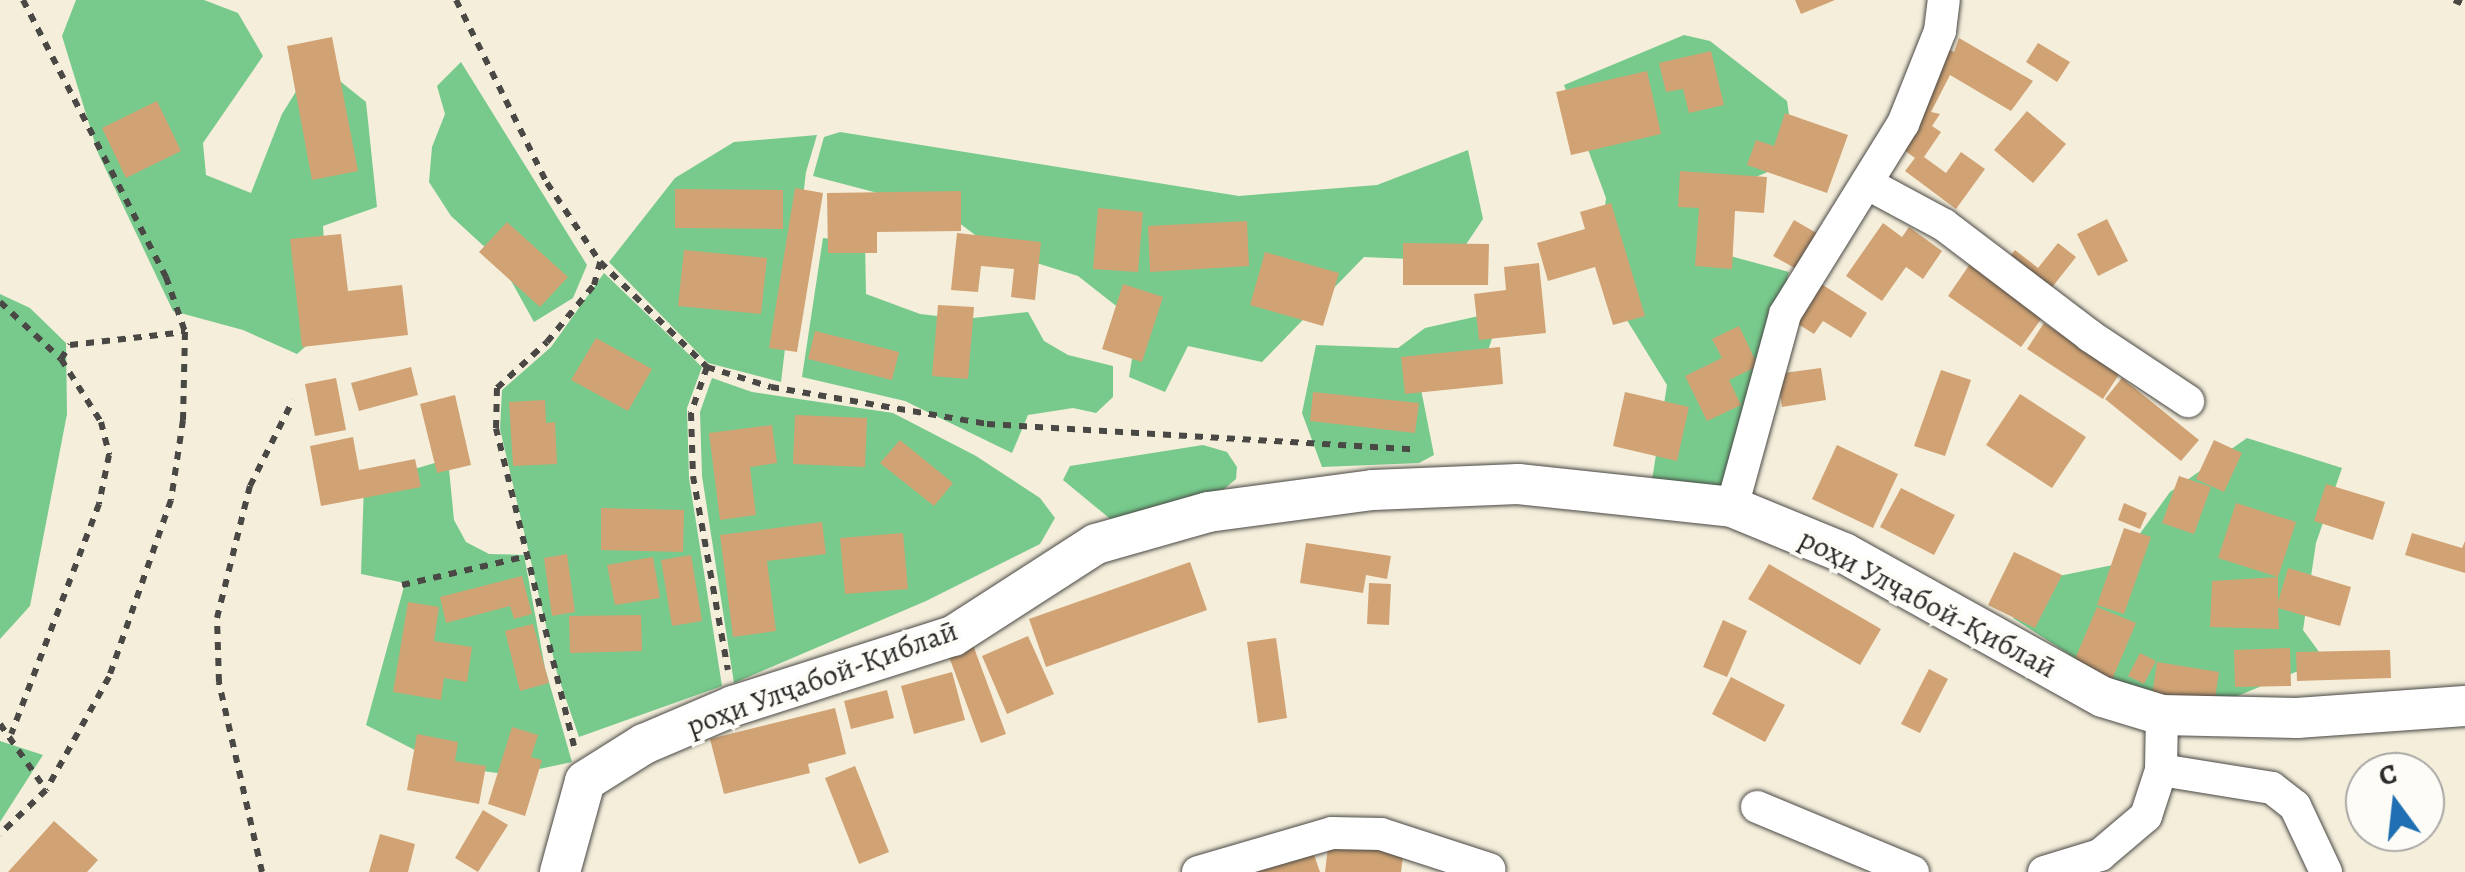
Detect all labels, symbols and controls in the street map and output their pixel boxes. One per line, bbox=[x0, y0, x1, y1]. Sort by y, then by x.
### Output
street label: роҳи Улҷабой-Қиблаӣ bbox=[1793, 520, 2063, 686]
street label: роҳи Улҷабой-Қиблаӣ bbox=[682, 612, 962, 744]
north arrow bbox=[2345, 752, 2445, 852]
text: С bbox=[2375, 754, 2401, 796]

